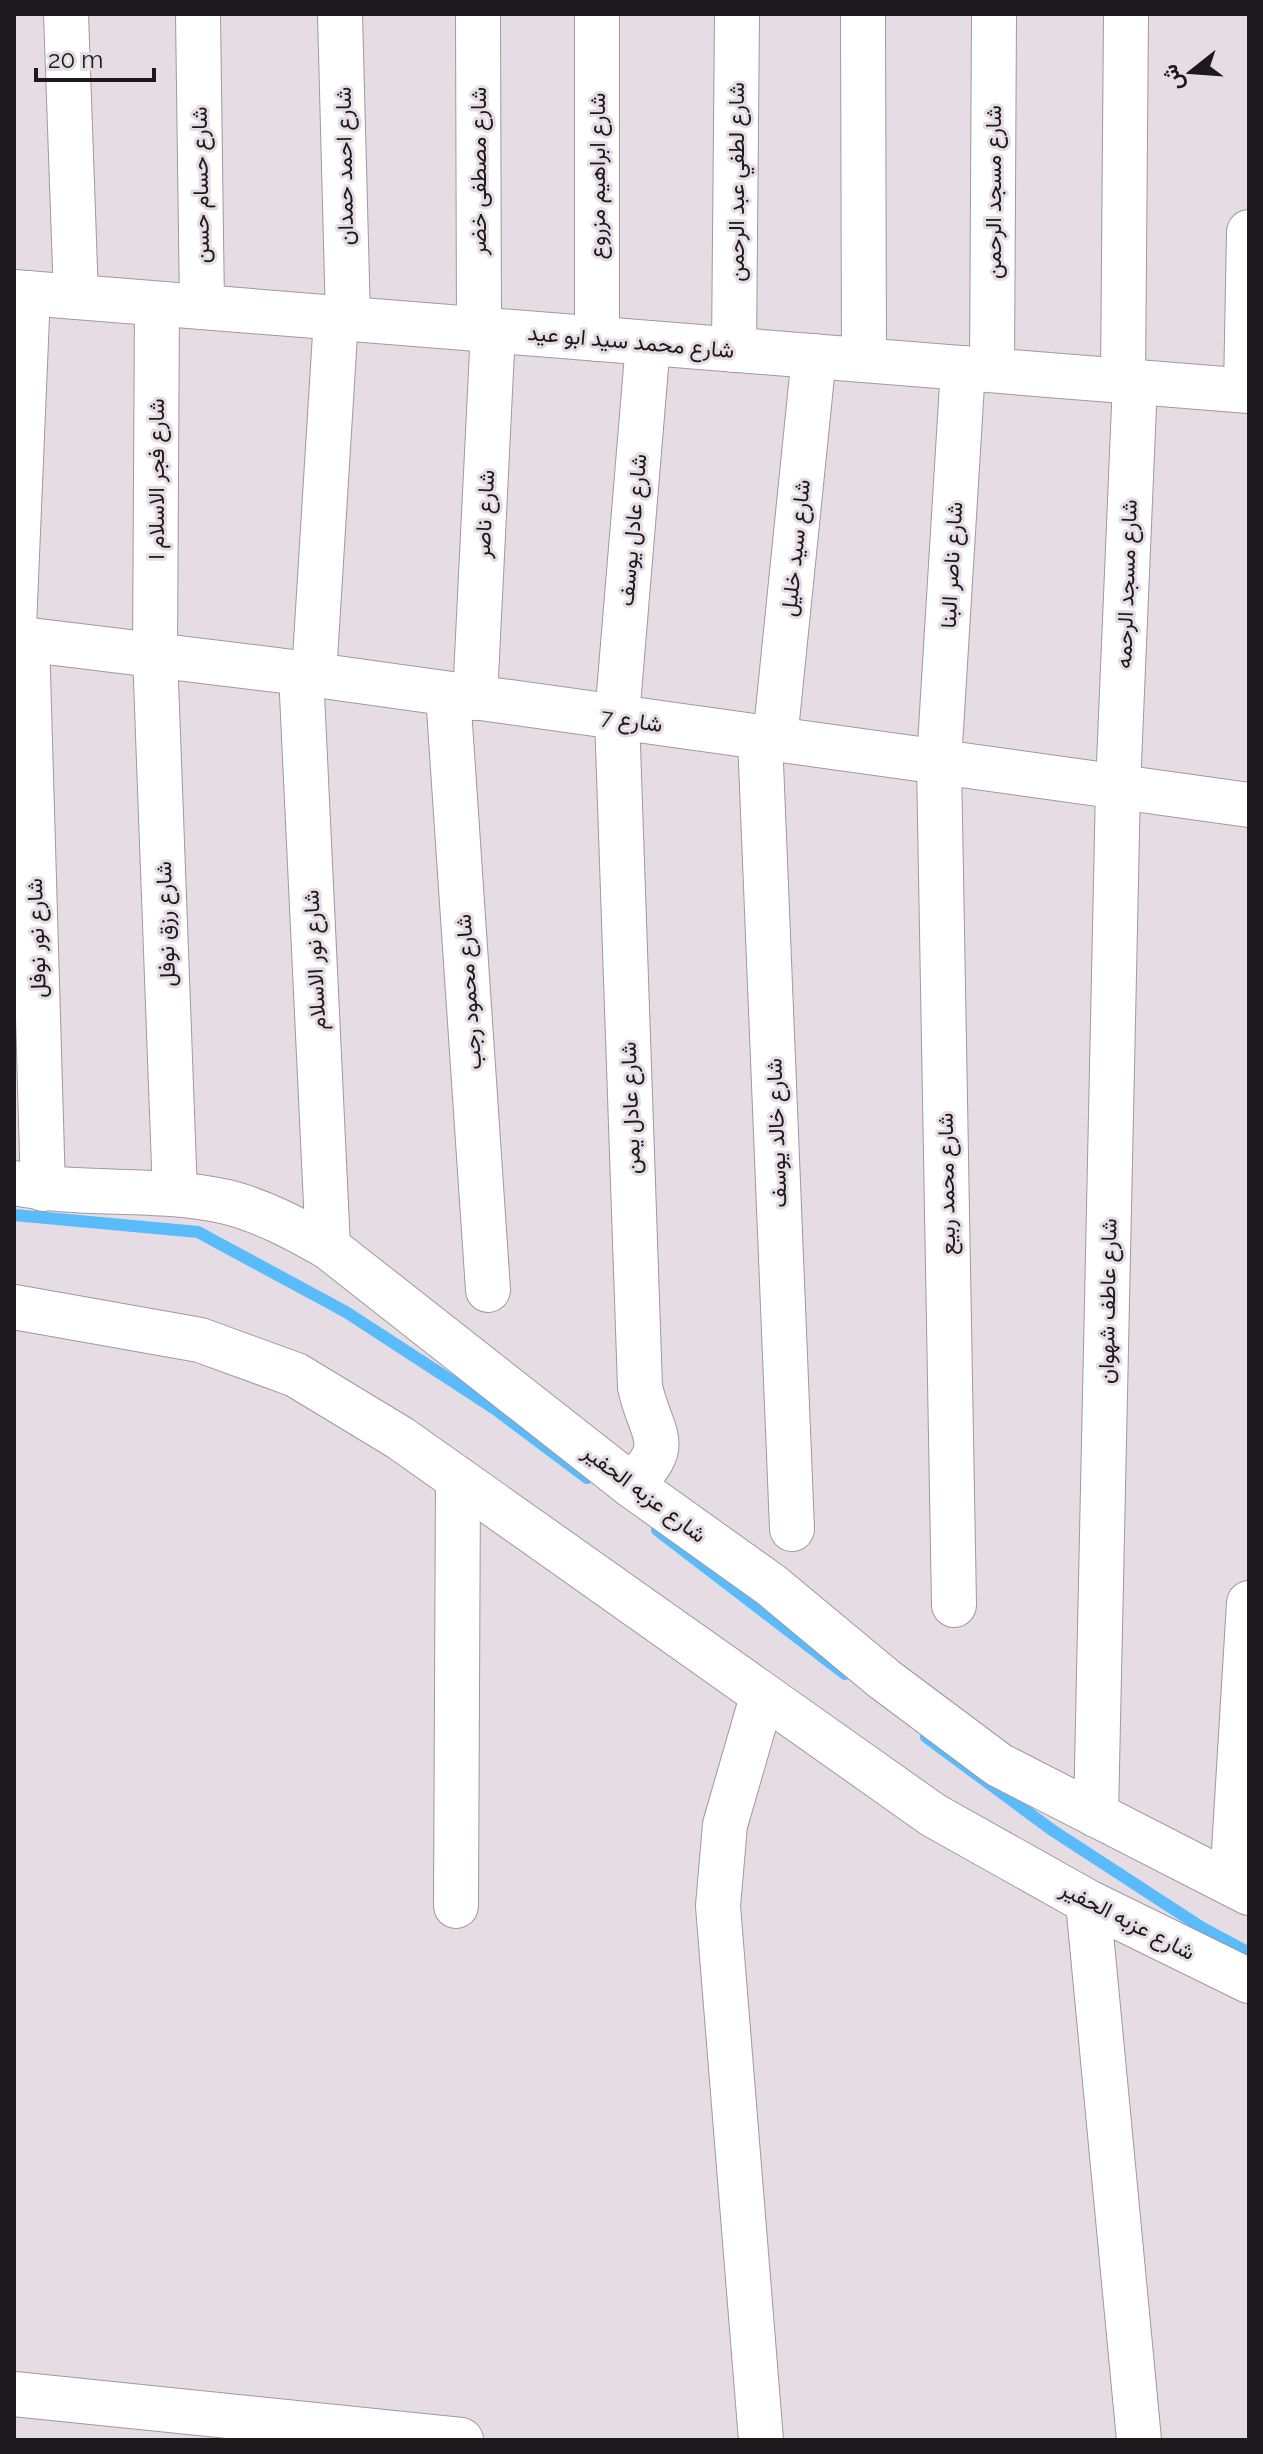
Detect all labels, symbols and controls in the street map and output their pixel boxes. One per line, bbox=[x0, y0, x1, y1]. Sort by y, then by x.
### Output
scale bar bbox=[36, 32, 154, 82]
north arrow bbox=[1151, 32, 1231, 112]
text: 20 m bbox=[48, 45, 103, 74]
text: ش bbox=[1156, 61, 1189, 94]
street label: شارع لطفي عبد الرحمن bbox=[723, 82, 755, 282]
street label: شارع احمد حمدان bbox=[330, 86, 360, 246]
street label: شارع مصطفى خضر bbox=[465, 87, 493, 256]
street label: شارع ابراهيم مزروع bbox=[584, 93, 612, 259]
street label: شارع مسجد الرحمن bbox=[980, 105, 1008, 279]
street label: شارع حسام حسن bbox=[186, 106, 216, 264]
street label: شارع محمد سيد ابو عيد bbox=[526, 319, 735, 365]
street label: شارع فجر الاسلام ا bbox=[143, 398, 171, 560]
street label: شارع عادل يوسف bbox=[612, 453, 654, 607]
street label: شارع ناصر bbox=[469, 469, 501, 560]
street label: شارع سيد خليل bbox=[775, 478, 817, 618]
street label: شارع مسجد الرحمه bbox=[1110, 499, 1144, 669]
street label: شارع ناصر البنا bbox=[935, 501, 969, 629]
street label: شارع 7 bbox=[599, 703, 664, 739]
street label: شارع رزق نوفل bbox=[150, 861, 182, 987]
street label: شارع نور نوفل bbox=[21, 878, 53, 998]
street label: شارع نور الاسلام bbox=[297, 889, 333, 1031]
street label: شارع محمود رجب bbox=[450, 913, 488, 1071]
street label: شارع عادل يمن bbox=[615, 1041, 647, 1175]
street label: شارع خالد يوسف bbox=[760, 1058, 794, 1208]
street label: شارع محمد ربيع bbox=[932, 1113, 962, 1255]
street label: شارع عاطف شهوان bbox=[1093, 1218, 1123, 1384]
street label: شارع عزبه الحفير bbox=[576, 1438, 712, 1549]
street label: شارع عزبه الحفير bbox=[1055, 1874, 1200, 1967]

